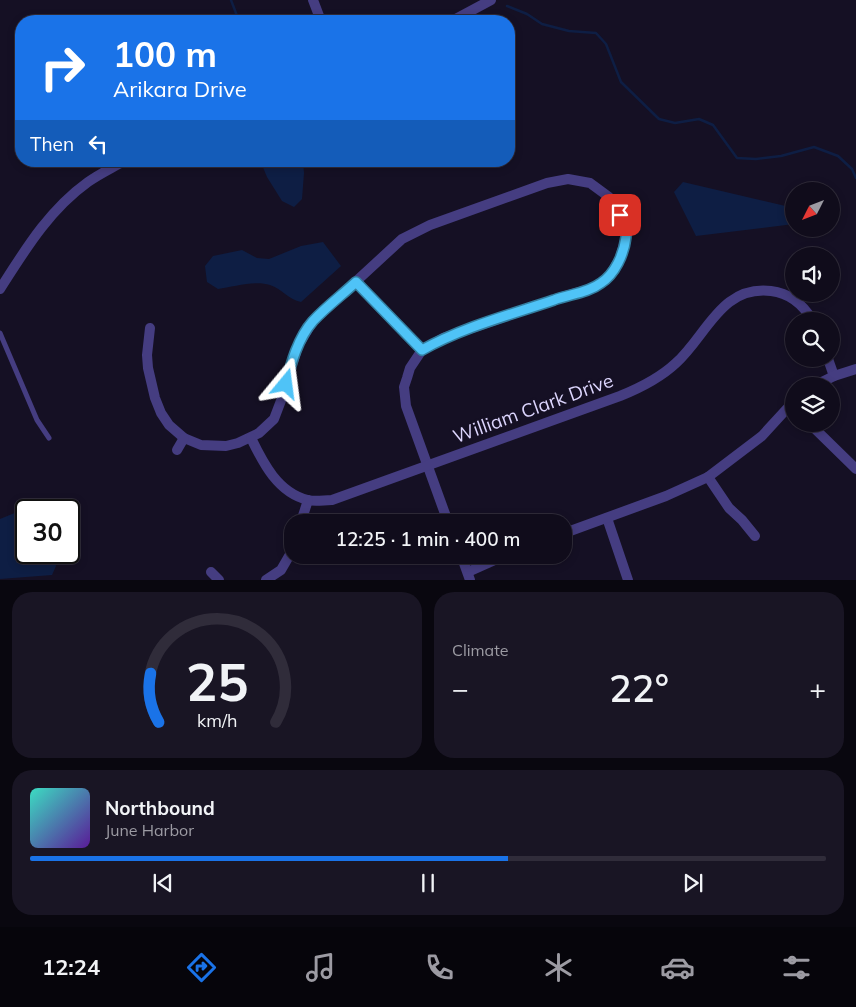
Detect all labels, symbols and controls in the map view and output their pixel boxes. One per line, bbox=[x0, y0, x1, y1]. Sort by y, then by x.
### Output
text: 100 m bbox=[113, 32, 217, 76]
icon: right bbox=[30, 35, 95, 100]
text: Arikara Drive bbox=[113, 75, 247, 103]
icon: left bbox=[84, 130, 112, 158]
text: Then bbox=[30, 132, 74, 156]
north arrow bbox=[785, 182, 840, 238]
map controls bbox=[785, 182, 840, 432]
pin bbox=[599, 194, 641, 236]
icon: arrive bbox=[606, 201, 634, 229]
button: sound bbox=[785, 247, 840, 302]
button: search bbox=[785, 312, 840, 367]
position arrow bbox=[259, 357, 311, 409]
street label: William Clark Drive bbox=[450, 368, 616, 448]
button: layers bbox=[785, 377, 840, 432]
speed limit sign: 30 bbox=[15, 499, 80, 564]
text: 12:25 · 1 min · 400 m bbox=[335, 527, 521, 551]
text: Climate bbox=[452, 640, 508, 660]
text: 25 bbox=[186, 649, 248, 714]
text: 22° bbox=[609, 664, 669, 712]
text: − bbox=[452, 671, 469, 706]
text: + bbox=[809, 671, 826, 706]
text: km/h bbox=[197, 709, 237, 731]
text: Northbound bbox=[105, 796, 215, 820]
text: June Harbor bbox=[105, 820, 194, 840]
icon: previous bbox=[149, 869, 177, 897]
icon: pause bbox=[414, 869, 442, 897]
icon: next bbox=[679, 869, 707, 897]
icon: directions bbox=[184, 950, 219, 985]
icon: music bbox=[303, 950, 338, 985]
icon: phone bbox=[422, 950, 457, 985]
icon: climate bbox=[541, 950, 576, 985]
icon: car bbox=[660, 950, 695, 985]
icon: filters bbox=[779, 950, 814, 985]
text: 12:24 bbox=[42, 953, 100, 981]

